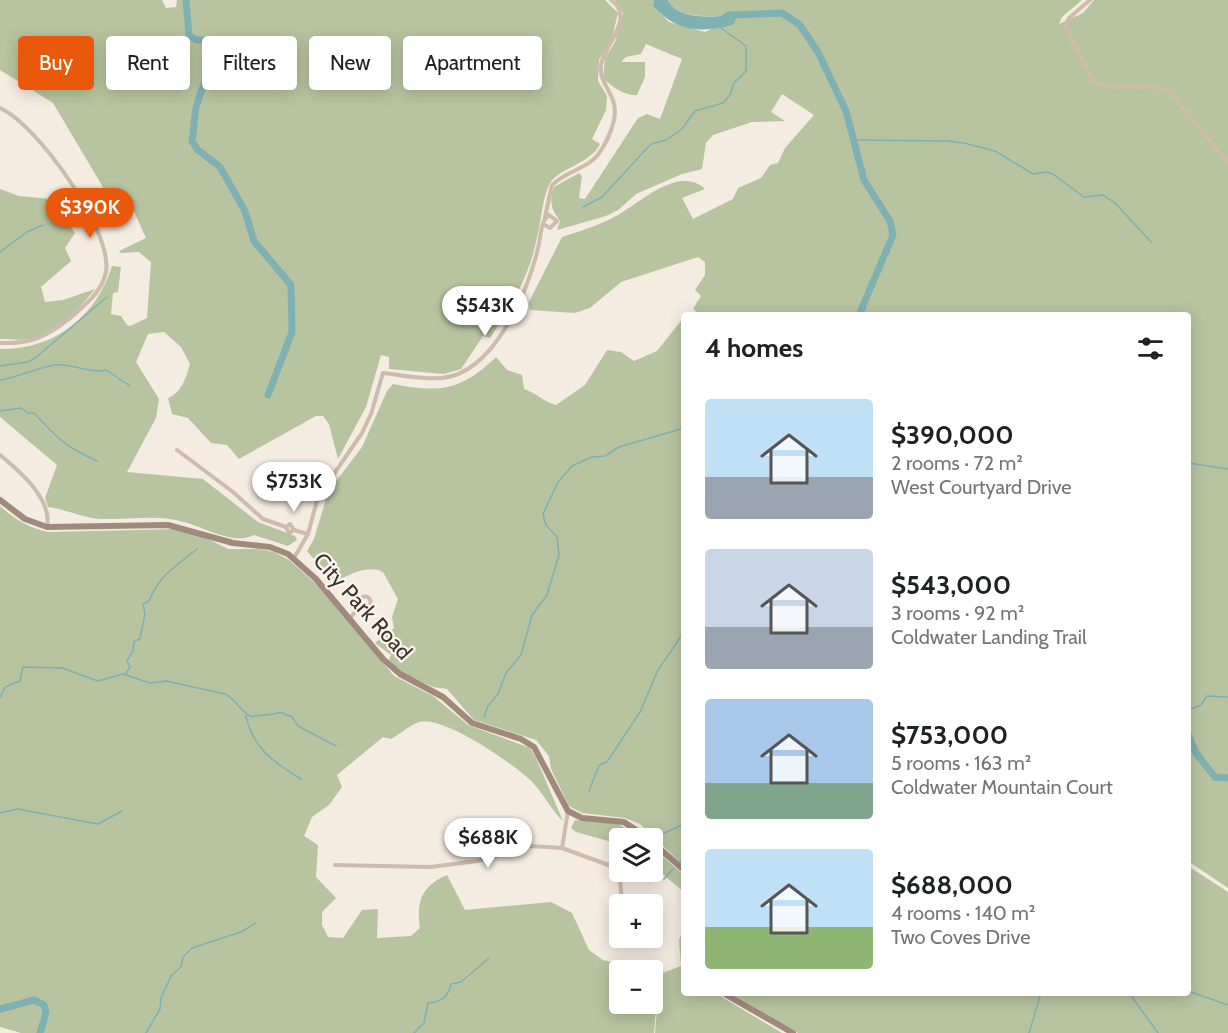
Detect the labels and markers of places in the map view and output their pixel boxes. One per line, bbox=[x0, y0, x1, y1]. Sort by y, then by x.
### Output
pin: $390K bbox=[48, 188, 132, 239]
pin: $543K bbox=[443, 286, 527, 337]
pin: $753K bbox=[252, 462, 336, 513]
pin: $688K bbox=[446, 818, 530, 869]

